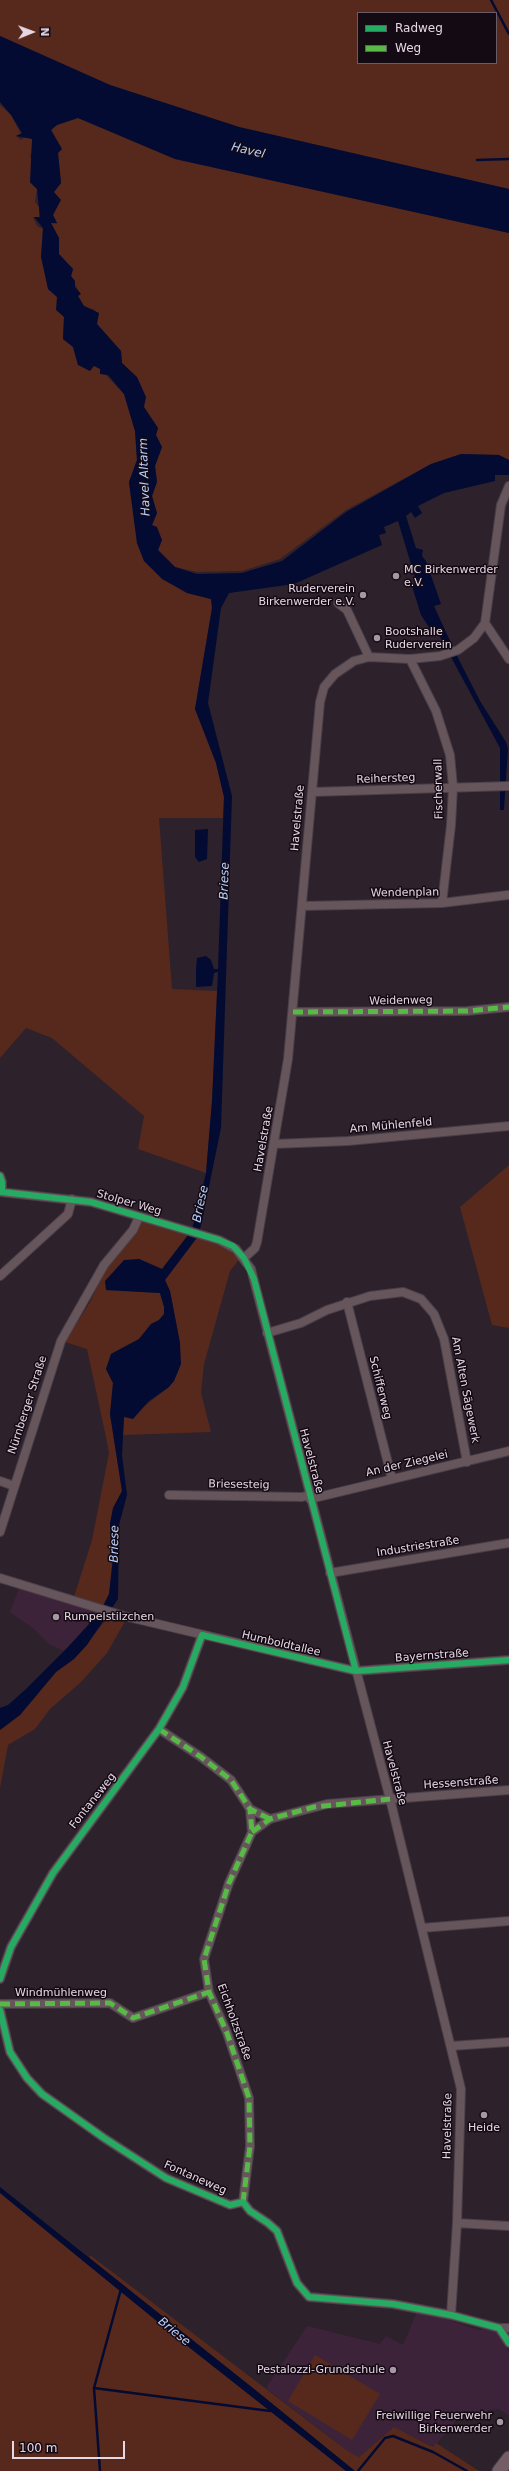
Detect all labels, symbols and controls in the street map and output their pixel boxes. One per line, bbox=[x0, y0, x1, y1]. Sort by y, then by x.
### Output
north arrow bbox=[12, 12, 52, 52]
legend bbox=[357, 12, 497, 64]
text: Radweg bbox=[395, 21, 443, 35]
text: N bbox=[38, 27, 51, 37]
text: Weg bbox=[395, 41, 421, 55]
water label: Havel bbox=[230, 140, 266, 162]
water label: Havel Altarm bbox=[136, 438, 154, 516]
place label: MC Birkenwerder e.V. bbox=[404, 563, 498, 589]
marker: MC Birkenwerder e.V. bbox=[391, 571, 401, 581]
place label: Ruderverein Birkenwerder e.V. bbox=[258, 582, 355, 608]
marker: Ruderverein Birkenwerder e.V. bbox=[358, 590, 368, 600]
place label: Bootshalle Ruderverein bbox=[385, 625, 452, 651]
marker: Bootshalle Ruderverein bbox=[372, 633, 382, 643]
street label: Fischerwall bbox=[432, 759, 446, 819]
street label: Reihersteg bbox=[356, 771, 416, 787]
street label: Havelstraße bbox=[289, 784, 307, 852]
water label: Briese bbox=[217, 862, 233, 900]
street label: Wendenplan bbox=[371, 886, 439, 900]
street label: Weidenweg bbox=[369, 994, 433, 1008]
street label: Havelstraße bbox=[252, 1105, 276, 1173]
street label: Am Mühlenfeld bbox=[349, 1116, 433, 1136]
water label: Briese bbox=[190, 1184, 212, 1224]
street label: Stolper Weg bbox=[95, 1187, 163, 1219]
street label: Am Alten Sägewerk bbox=[448, 1336, 482, 1444]
street label: Nürnberger Straße bbox=[6, 1354, 50, 1456]
street label: Schifferweg bbox=[366, 1355, 394, 1421]
street label: Havelstraße bbox=[296, 1427, 326, 1495]
street label: An der Ziegelei bbox=[365, 1448, 449, 1480]
street label: Briesesteig bbox=[208, 1478, 270, 1492]
water label: Briese bbox=[107, 1525, 123, 1563]
street label: Industriestraße bbox=[376, 1534, 460, 1560]
place label: Rumpelstilzchen bbox=[64, 1610, 154, 1624]
marker: Rumpelstilzchen bbox=[51, 1612, 61, 1622]
street label: Humboldtallee bbox=[240, 1629, 322, 1659]
street label: Bayernstraße bbox=[395, 1647, 469, 1665]
street label: Havelstraße bbox=[379, 1739, 409, 1807]
street label: Fontaneweg bbox=[67, 1770, 119, 1832]
street label: Hessenstraße bbox=[423, 1774, 499, 1792]
street label: Eichholzstraße bbox=[214, 1982, 254, 2062]
street label: Windmühlenweg bbox=[15, 1986, 107, 2000]
street label: Havelstraße bbox=[441, 2093, 455, 2159]
marker: Heide bbox=[479, 2110, 489, 2120]
place label: Heide bbox=[468, 2121, 500, 2135]
street label: Fontaneweg bbox=[162, 2158, 228, 2198]
water label: Briese bbox=[155, 2315, 193, 2349]
place label: Pestalozzi-Grundschule bbox=[257, 2363, 385, 2377]
marker: Pestalozzi-Grundschule bbox=[388, 2365, 398, 2375]
place label: Freiwillige Feuerwehr Birkenwerder bbox=[376, 2409, 492, 2435]
marker: Freiwillige Feuerwehr Birkenwerder bbox=[495, 2417, 505, 2427]
scale bar bbox=[14, 2433, 127, 2459]
text: 100 m bbox=[19, 2441, 57, 2455]

